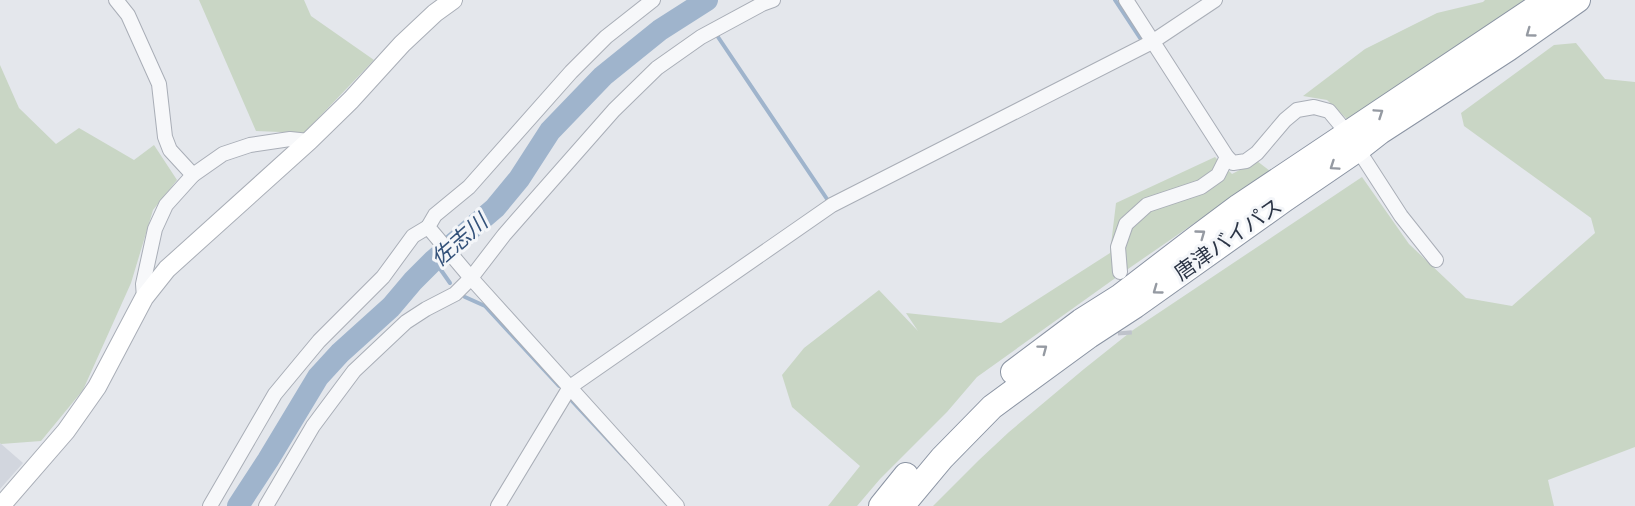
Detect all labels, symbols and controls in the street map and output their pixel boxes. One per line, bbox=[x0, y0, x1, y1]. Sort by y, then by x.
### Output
one-way arrow bbox=[1525, 26, 1536, 37]
one-way arrow bbox=[1373, 108, 1383, 120]
one-way arrow bbox=[1329, 159, 1340, 170]
street label: 唐津バイパス bbox=[1169, 192, 1287, 286]
water label: 佐志川 bbox=[425, 206, 495, 272]
one-way arrow bbox=[1194, 231, 1205, 242]
one-way arrow bbox=[1152, 283, 1163, 294]
one-way arrow bbox=[1036, 345, 1047, 356]

